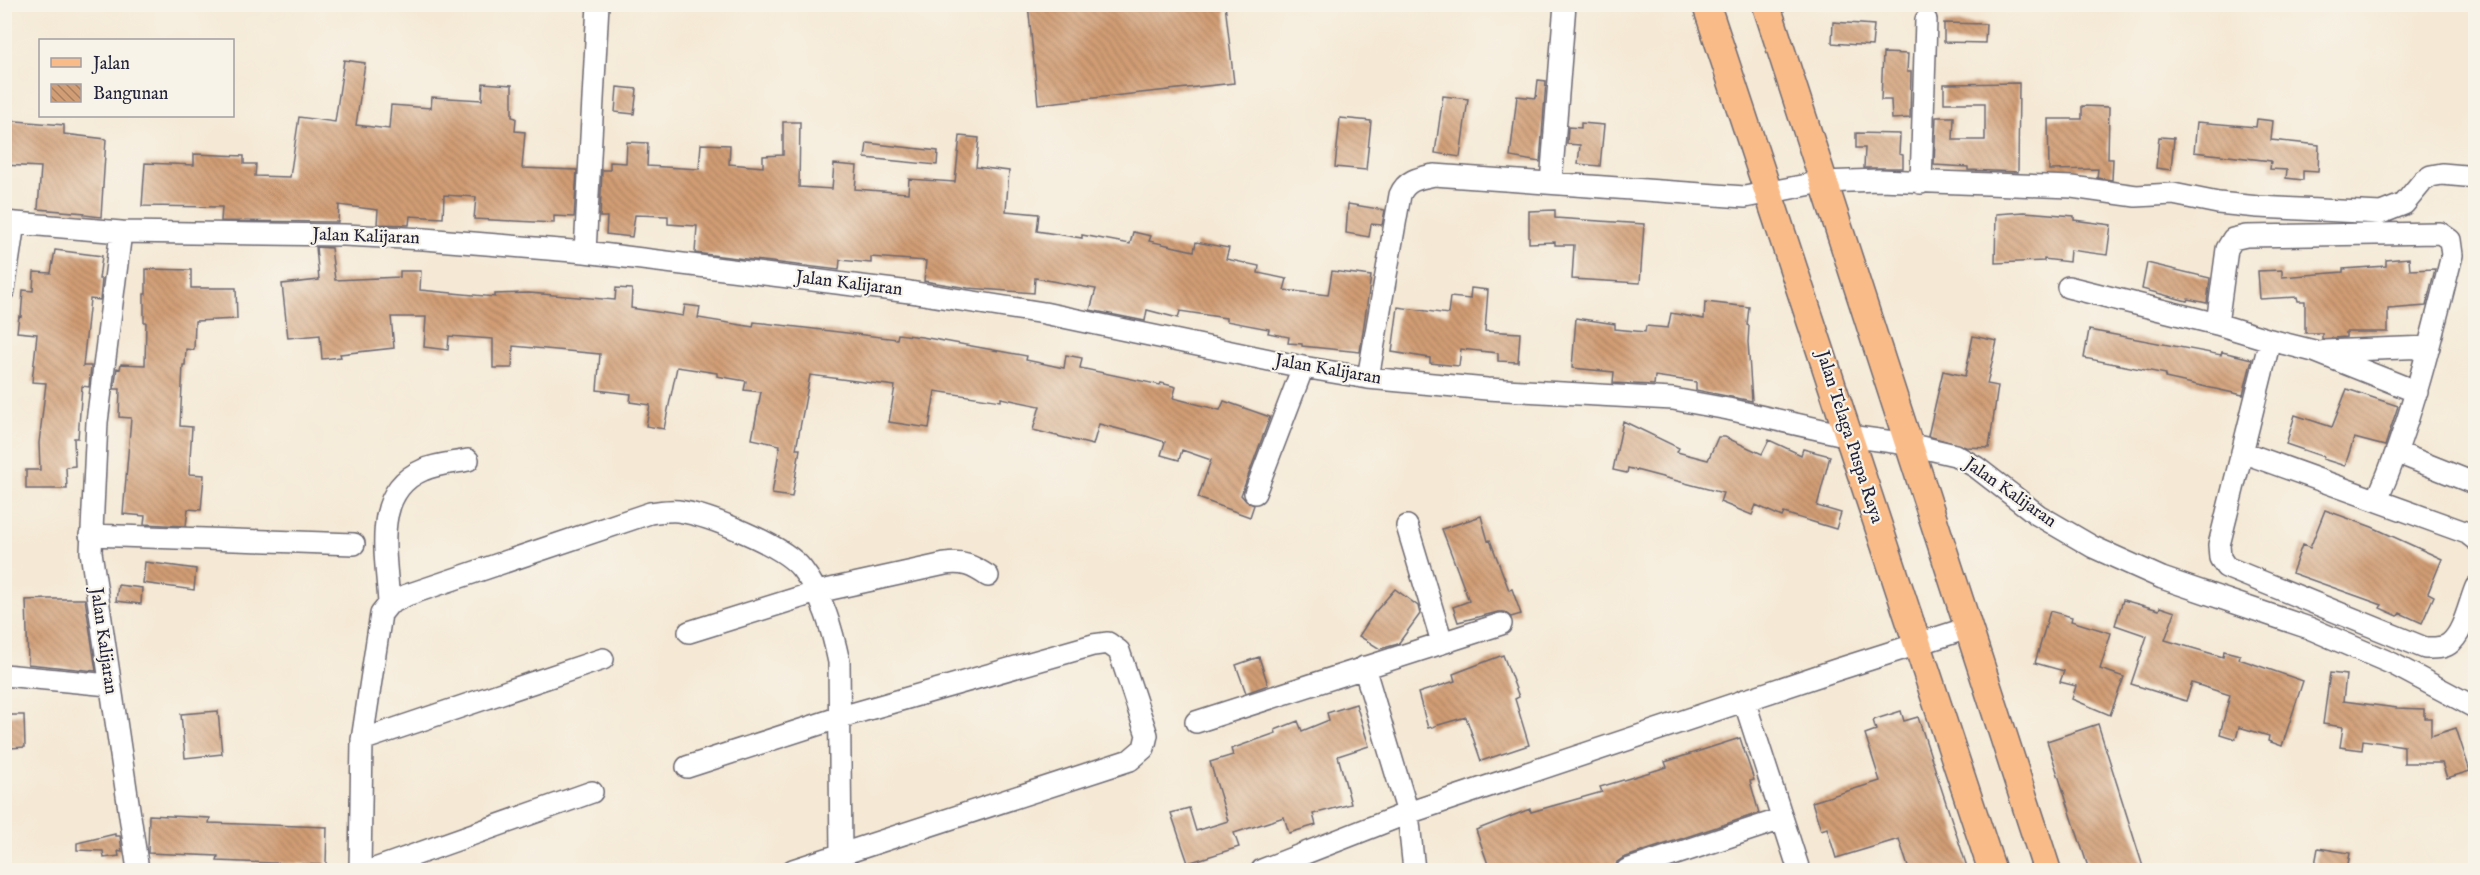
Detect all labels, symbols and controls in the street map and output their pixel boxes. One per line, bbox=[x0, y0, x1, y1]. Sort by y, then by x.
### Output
legend bbox=[39, 39, 234, 117]
text: Jalan bbox=[91, 53, 130, 76]
text: Bangunan bbox=[93, 83, 169, 106]
street label: Jalan Kalijaran bbox=[310, 224, 420, 250]
street label: Jalan Kalijaran bbox=[792, 266, 904, 302]
street label: Jalan Telaga Puspa Raya bbox=[1810, 346, 1888, 526]
street label: Jalan Kalijaran bbox=[1271, 349, 1383, 391]
street label: Jalan Kalijaran bbox=[1958, 452, 2061, 533]
street label: Jalan Kalijaran bbox=[84, 584, 122, 696]

